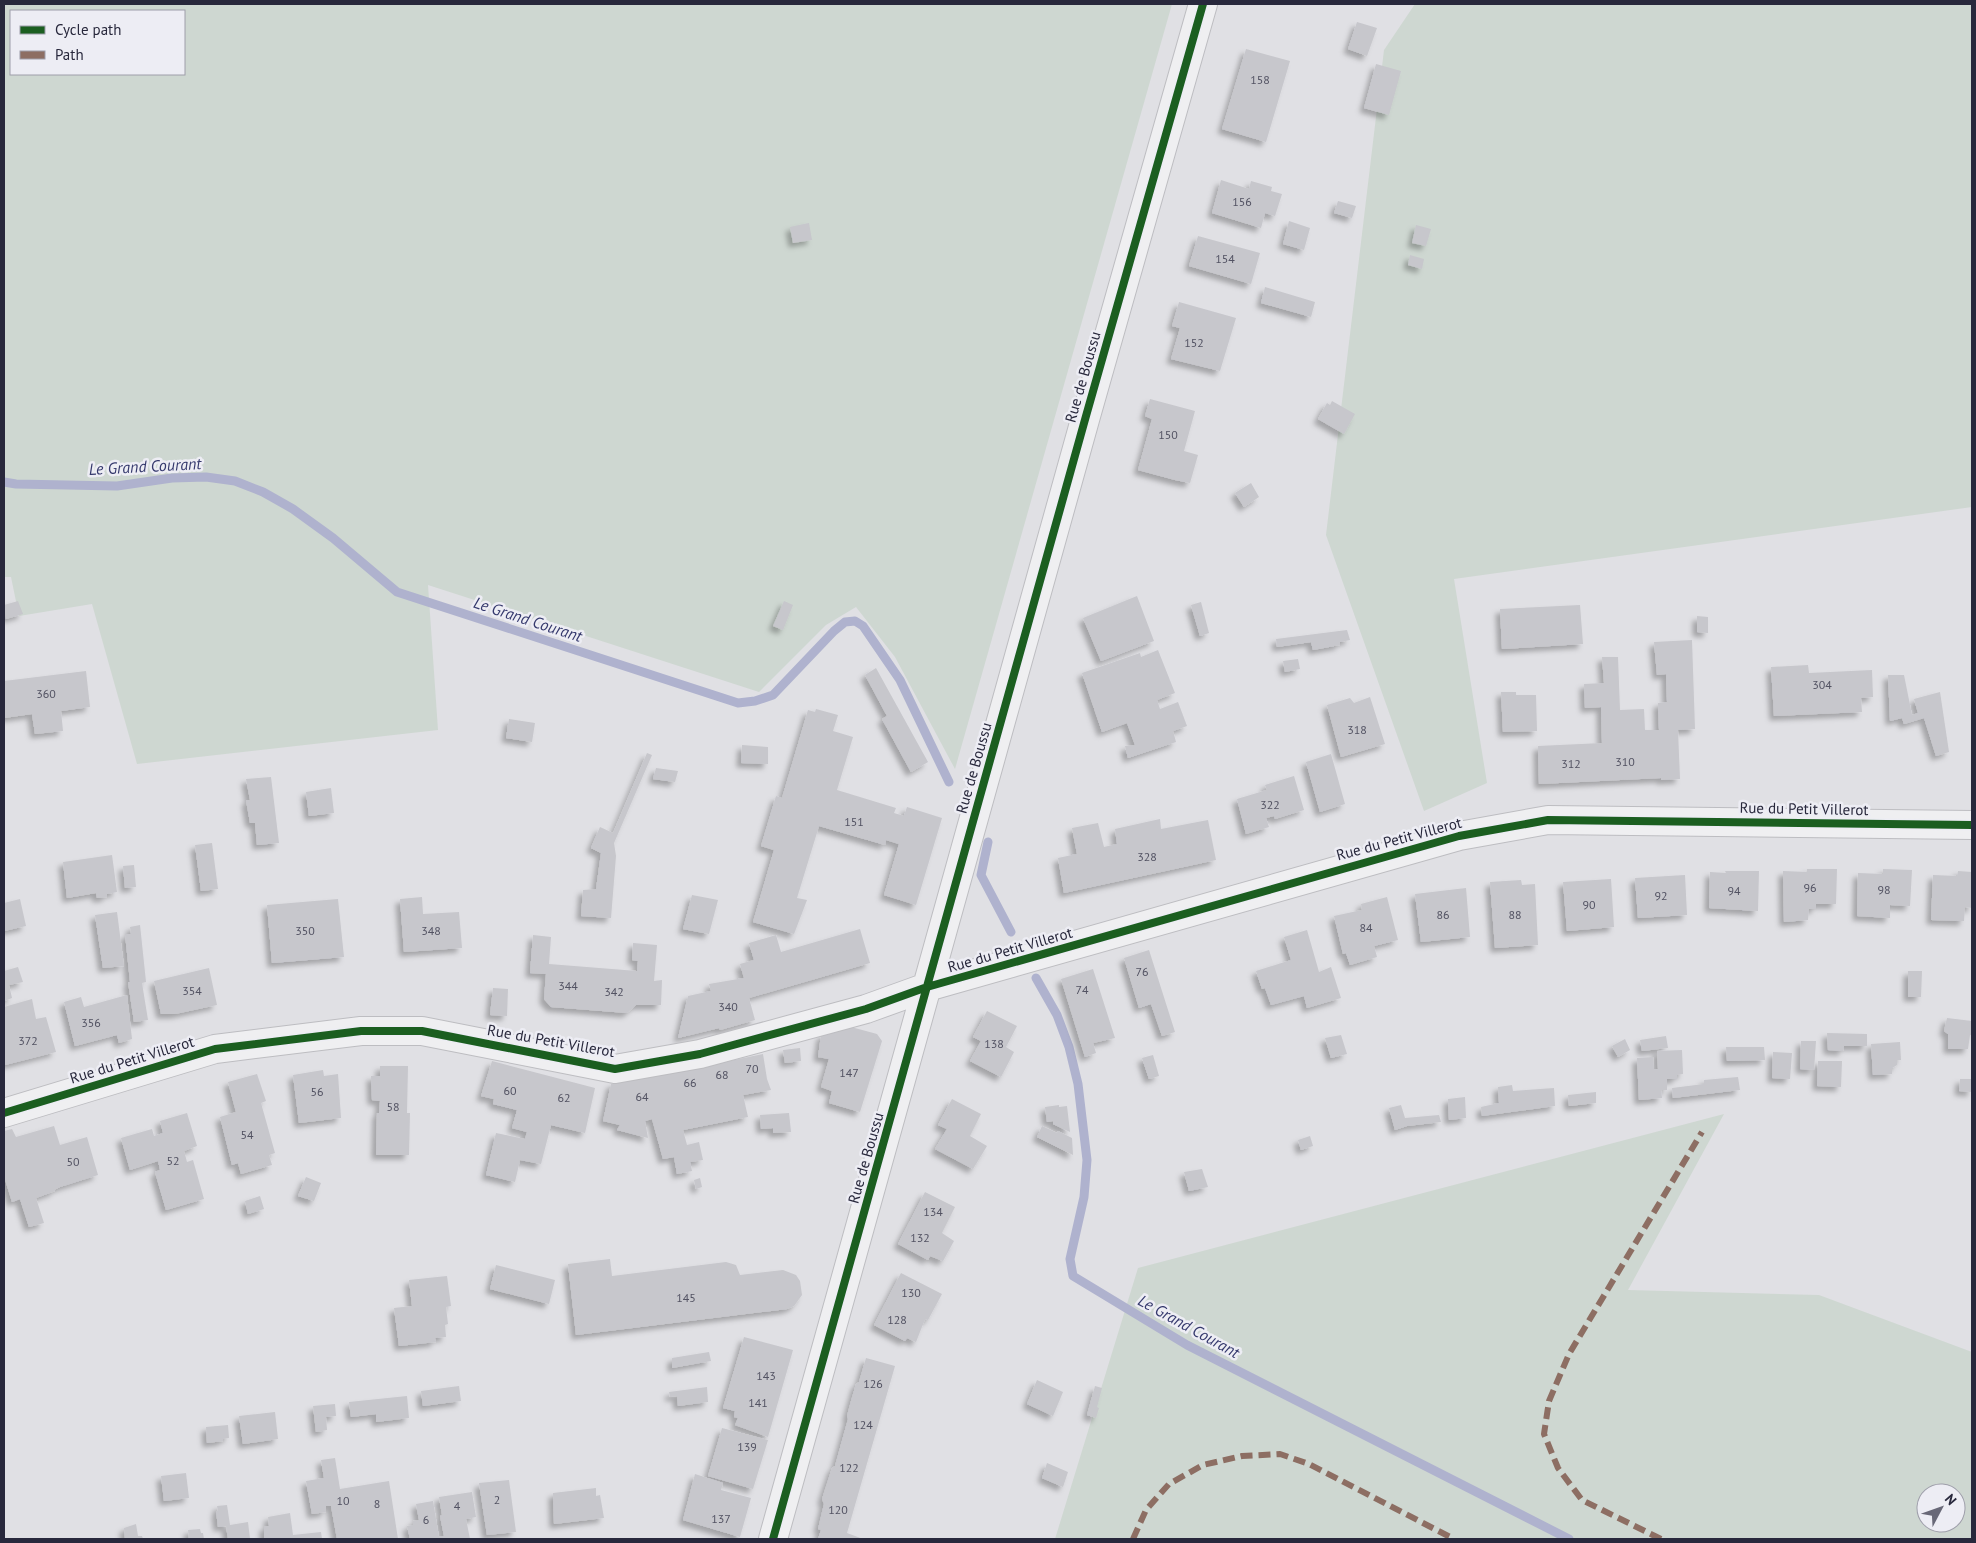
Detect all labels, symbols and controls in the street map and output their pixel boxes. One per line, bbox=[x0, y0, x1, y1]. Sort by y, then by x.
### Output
legend bbox=[10, 10, 185, 75]
text: Cycle path bbox=[55, 20, 121, 39]
text: Path bbox=[55, 45, 84, 64]
house number: 158 bbox=[1250, 72, 1270, 87]
house number: 156 bbox=[1232, 194, 1252, 209]
house number: 154 bbox=[1215, 251, 1235, 266]
street label: Rue de Boussu bbox=[1060, 329, 1105, 425]
house number: 152 bbox=[1184, 335, 1204, 350]
house number: 150 bbox=[1158, 427, 1178, 442]
water label: Le Grand Courant bbox=[88, 453, 203, 479]
water label: Le Grand Courant bbox=[471, 592, 586, 646]
house number: 304 bbox=[1812, 677, 1832, 692]
house number: 360 bbox=[36, 686, 56, 701]
street label: Rue de Boussu bbox=[951, 720, 996, 816]
house number: 318 bbox=[1347, 722, 1367, 737]
house number: 310 bbox=[1615, 754, 1635, 769]
house number: 312 bbox=[1561, 756, 1581, 771]
house number: 322 bbox=[1260, 797, 1280, 812]
street label: Rue du Petit Villerot bbox=[1739, 798, 1869, 819]
street label: Rue du Petit Villerot bbox=[1334, 813, 1464, 864]
house number: 151 bbox=[844, 814, 864, 829]
house number: 328 bbox=[1137, 849, 1157, 864]
house number: 96 bbox=[1803, 880, 1817, 895]
house number: 98 bbox=[1877, 882, 1891, 897]
house number: 94 bbox=[1727, 883, 1741, 898]
house number: 92 bbox=[1654, 888, 1668, 903]
house number: 90 bbox=[1582, 897, 1596, 912]
house number: 86 bbox=[1436, 907, 1450, 922]
house number: 88 bbox=[1508, 907, 1522, 922]
house number: 84 bbox=[1359, 920, 1373, 935]
house number: 350 bbox=[295, 923, 315, 938]
house number: 348 bbox=[421, 923, 441, 938]
street label: Rue du Petit Villerot bbox=[945, 923, 1074, 976]
house number: 76 bbox=[1135, 964, 1149, 979]
house number: 344 bbox=[558, 978, 578, 993]
house number: 74 bbox=[1075, 982, 1089, 997]
house number: 354 bbox=[182, 983, 202, 998]
house number: 342 bbox=[604, 984, 624, 999]
house number: 340 bbox=[718, 999, 738, 1014]
house number: 356 bbox=[81, 1015, 101, 1030]
street label: Rue du Petit Villerot bbox=[486, 1020, 616, 1061]
street label: Rue du Petit Villerot bbox=[67, 1032, 196, 1087]
house number: 372 bbox=[18, 1033, 38, 1048]
house number: 138 bbox=[984, 1036, 1004, 1051]
house number: 70 bbox=[745, 1061, 759, 1076]
house number: 147 bbox=[839, 1065, 859, 1080]
house number: 68 bbox=[715, 1067, 729, 1082]
house number: 66 bbox=[683, 1075, 697, 1090]
house number: 60 bbox=[503, 1083, 517, 1098]
house number: 56 bbox=[310, 1084, 324, 1099]
house number: 64 bbox=[635, 1089, 649, 1104]
house number: 62 bbox=[557, 1090, 571, 1105]
house number: 58 bbox=[386, 1099, 400, 1114]
street label: Rue de Boussu bbox=[843, 1110, 888, 1206]
house number: 54 bbox=[240, 1127, 254, 1142]
house number: 52 bbox=[166, 1153, 180, 1168]
house number: 50 bbox=[66, 1154, 80, 1169]
house number: 134 bbox=[923, 1204, 943, 1219]
house number: 132 bbox=[910, 1230, 930, 1245]
house number: 130 bbox=[901, 1285, 921, 1300]
house number: 145 bbox=[676, 1290, 696, 1305]
water label: Le Grand Courant bbox=[1135, 1290, 1244, 1363]
house number: 128 bbox=[887, 1312, 907, 1327]
house number: 143 bbox=[756, 1368, 776, 1383]
house number: 126 bbox=[863, 1376, 883, 1391]
house number: 141 bbox=[748, 1395, 768, 1410]
house number: 124 bbox=[853, 1417, 873, 1432]
house number: 139 bbox=[737, 1439, 757, 1454]
house number: 122 bbox=[839, 1460, 859, 1475]
north arrow bbox=[1916, 1483, 1966, 1533]
text: N bbox=[1941, 1490, 1961, 1509]
house number: 2 bbox=[494, 1492, 500, 1507]
house number: 10 bbox=[336, 1493, 350, 1508]
house number: 8 bbox=[374, 1496, 380, 1511]
house number: 4 bbox=[454, 1498, 461, 1513]
house number: 120 bbox=[828, 1502, 848, 1517]
house number: 137 bbox=[711, 1511, 731, 1526]
house number: 6 bbox=[423, 1512, 429, 1527]

